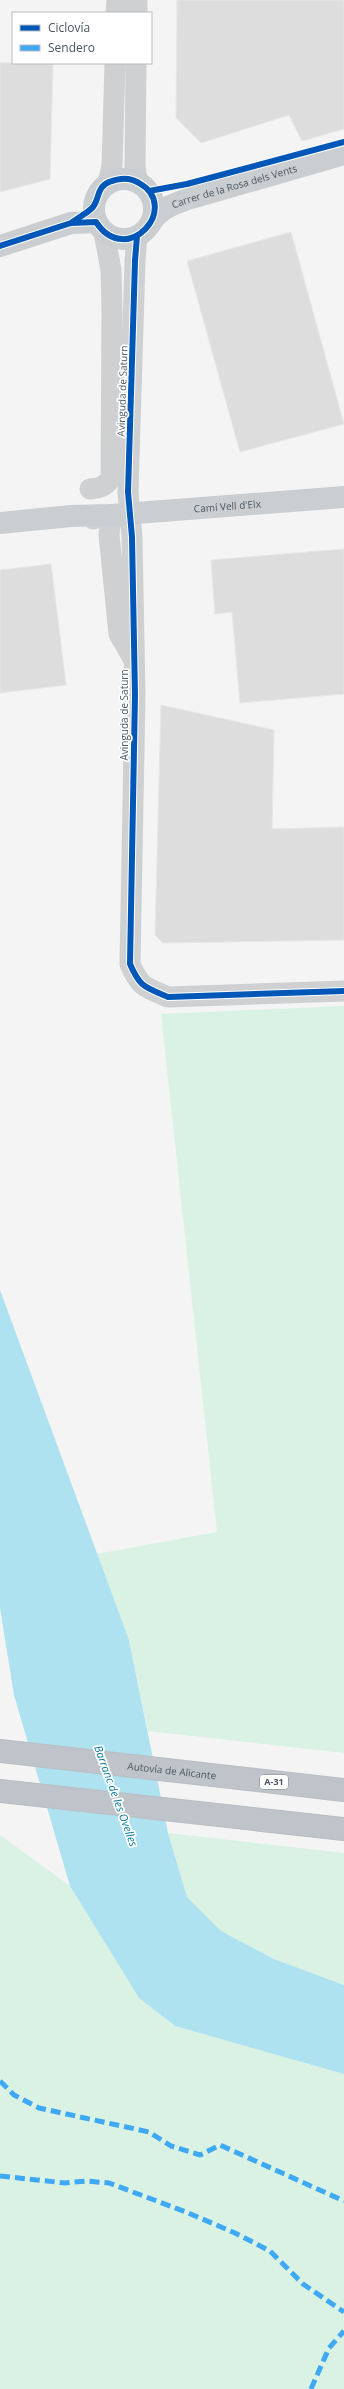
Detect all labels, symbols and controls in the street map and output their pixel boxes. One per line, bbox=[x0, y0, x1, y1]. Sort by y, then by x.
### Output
legend bbox=[12, 12, 152, 64]
text: Ciclovía bbox=[48, 19, 90, 36]
text: Sendero bbox=[48, 39, 95, 56]
street label: Carrer de la Rosa dels Vents bbox=[169, 161, 299, 212]
street label: Avinguda de Saturn bbox=[113, 345, 131, 437]
street label: Camí Vell d'Elx bbox=[193, 496, 262, 516]
street label: Avinguda de Saturn bbox=[117, 669, 131, 761]
water label: Barranc de les Ovelles bbox=[91, 1743, 142, 1849]
street label: Autovía de Alicante bbox=[127, 1759, 217, 1783]
road number: A-31 bbox=[260, 1775, 288, 1789]

